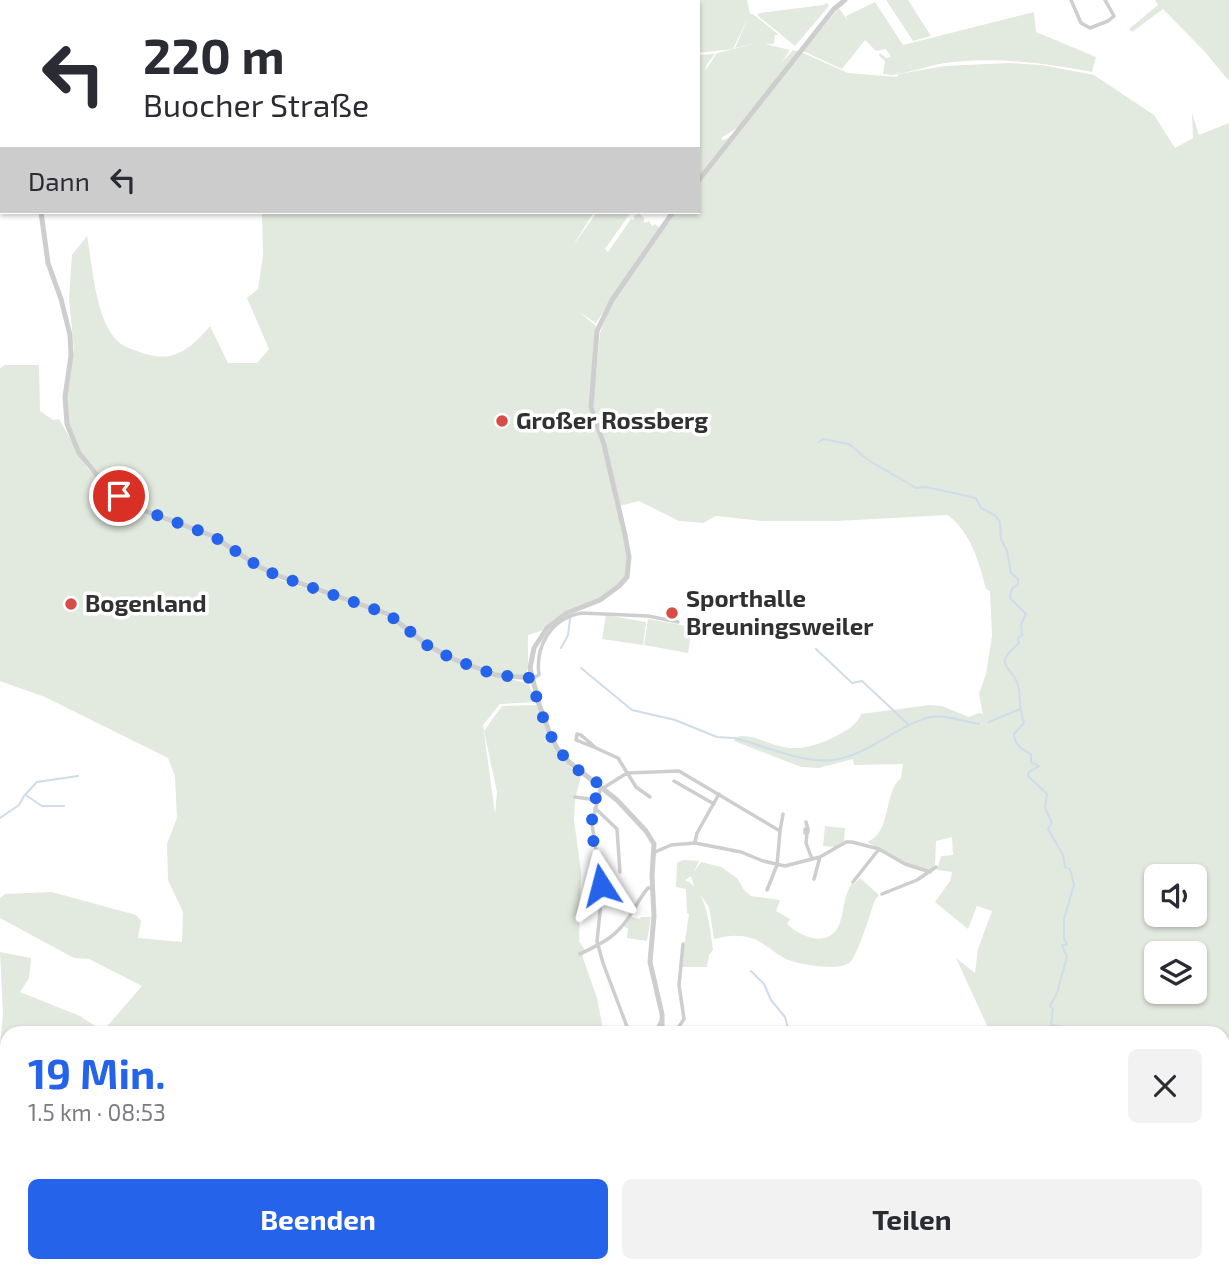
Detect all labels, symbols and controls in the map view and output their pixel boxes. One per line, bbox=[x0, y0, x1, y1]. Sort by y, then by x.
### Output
text: 220 m bbox=[143, 25, 285, 84]
icon: left bbox=[28, 28, 119, 119]
text: Buocher Straße bbox=[143, 85, 369, 123]
icon: left bbox=[104, 161, 142, 199]
text: Dann bbox=[28, 165, 90, 196]
place label: Großer Rossberg bbox=[516, 405, 708, 434]
marker: Großer Rossberg bbox=[494, 413, 510, 429]
pin bbox=[89, 466, 149, 526]
icon: arrive bbox=[100, 477, 138, 515]
place label: Sporthalle Breuningsweiler bbox=[686, 583, 874, 640]
place label: Bogenland bbox=[85, 588, 207, 617]
marker: Bogenland bbox=[63, 596, 79, 612]
marker: Sporthalle Breuningsweiler bbox=[664, 605, 680, 621]
position arrow bbox=[564, 848, 638, 922]
map controls bbox=[1144, 864, 1207, 1004]
button: sound bbox=[1144, 864, 1207, 927]
button: layers bbox=[1144, 941, 1207, 1004]
text: 19 Min. bbox=[28, 1047, 166, 1097]
button: close bbox=[1128, 1049, 1202, 1123]
text: 1.5 km · 08:53 bbox=[28, 1098, 166, 1126]
button: Beenden bbox=[28, 1179, 608, 1259]
button: Teilen bbox=[622, 1179, 1202, 1259]

